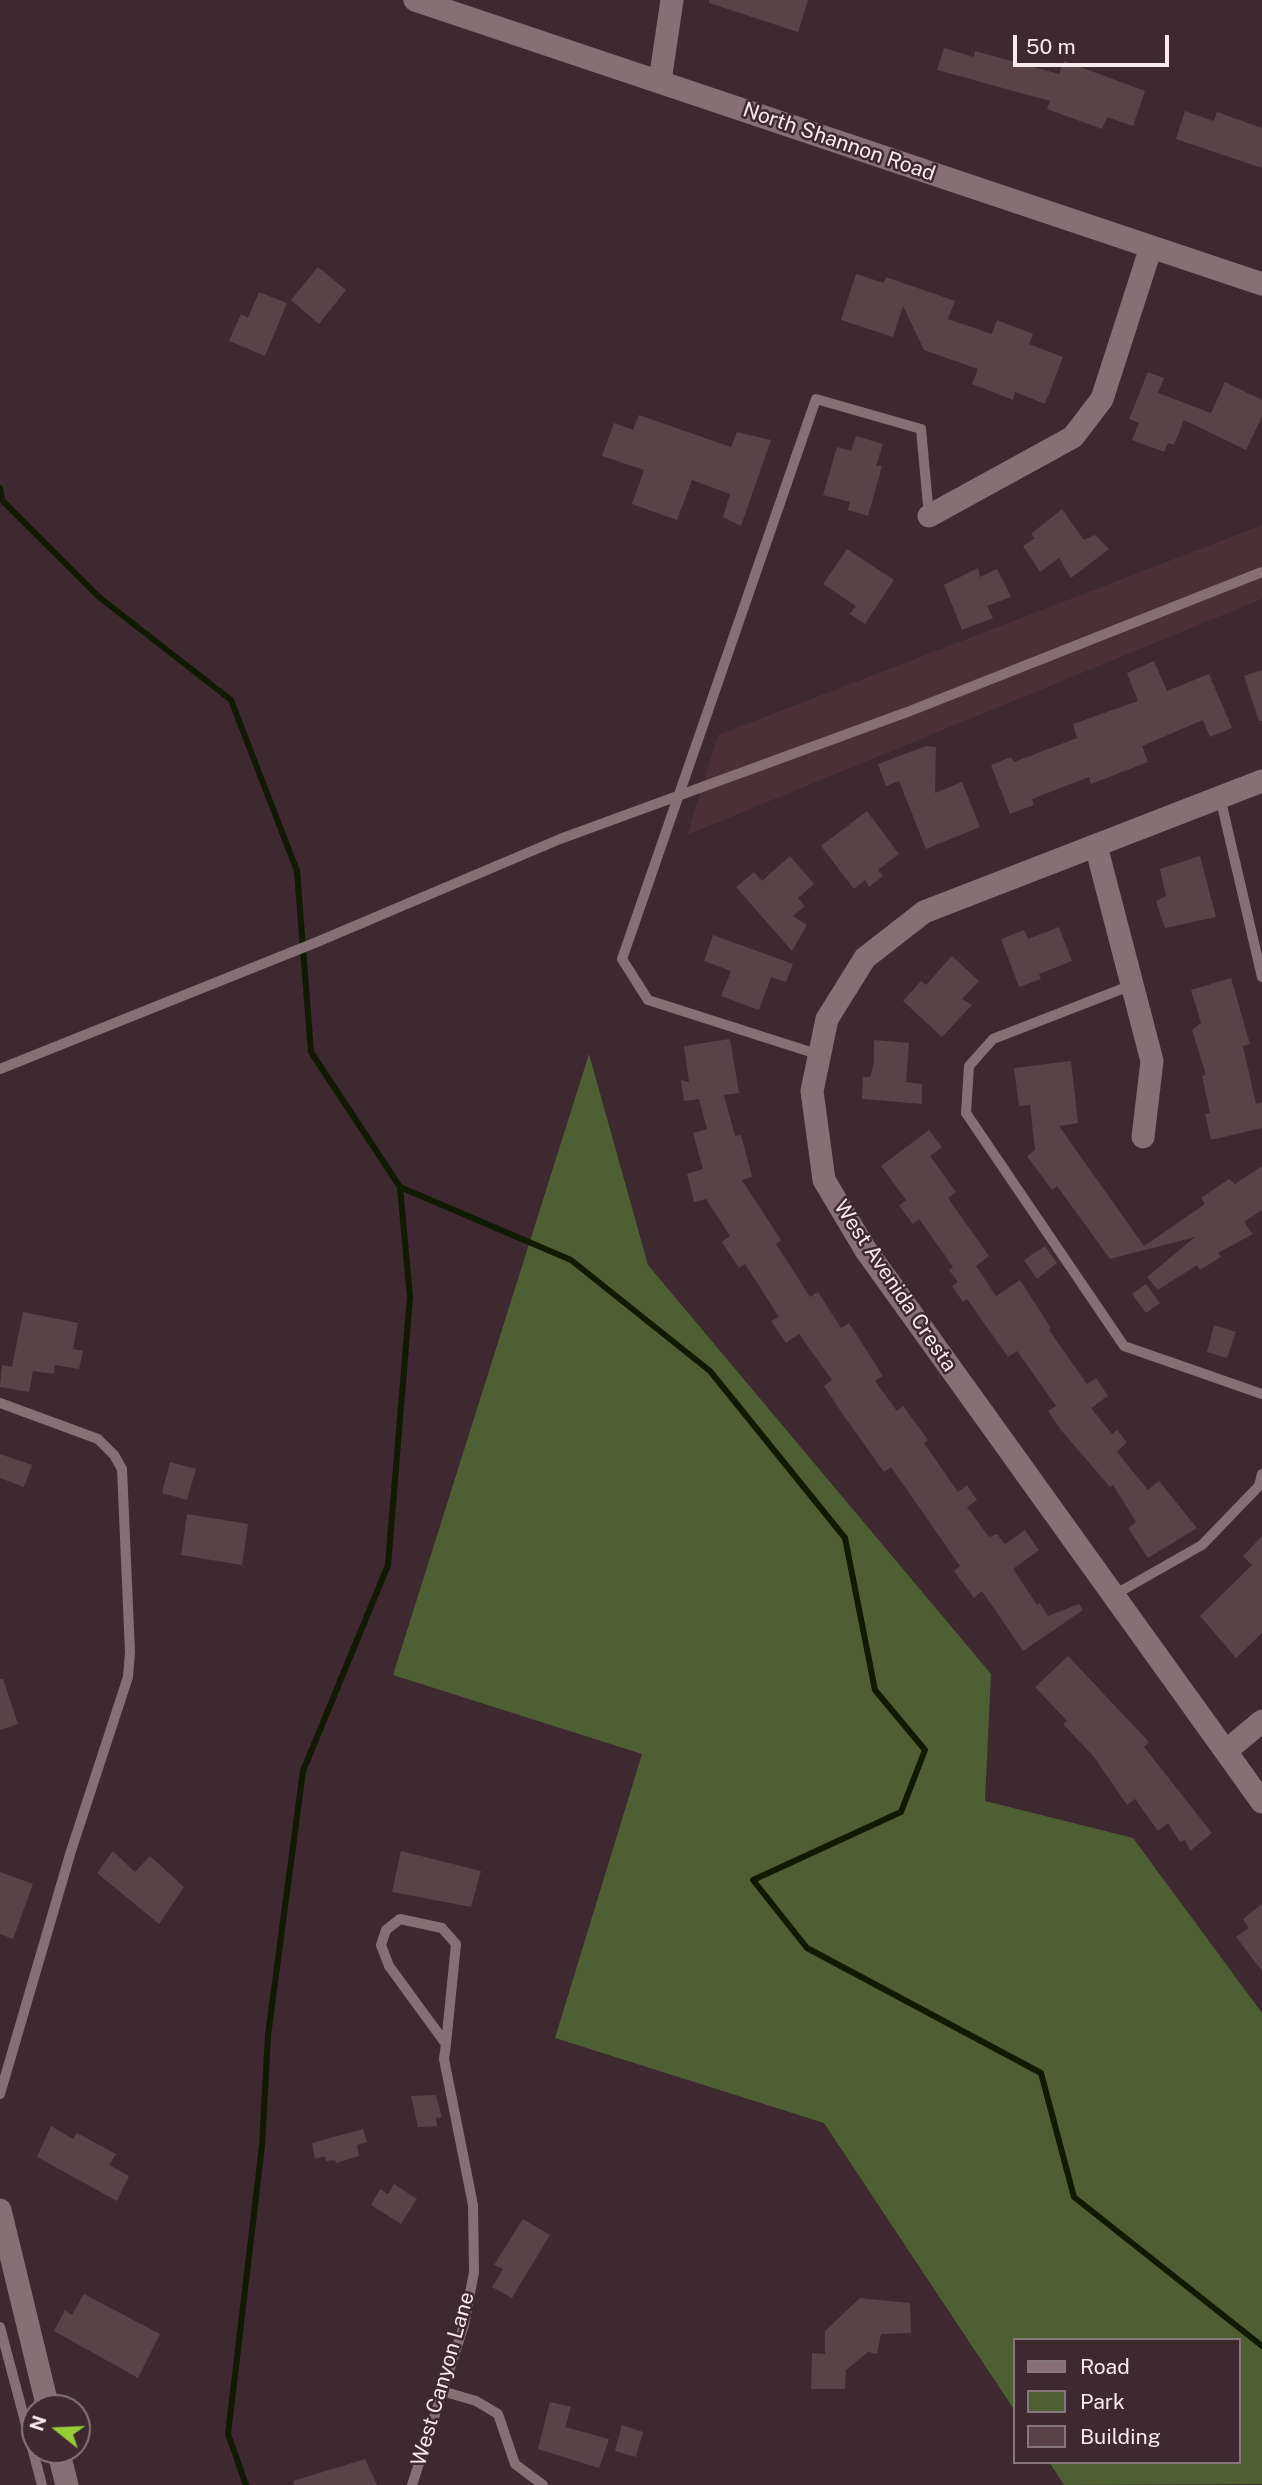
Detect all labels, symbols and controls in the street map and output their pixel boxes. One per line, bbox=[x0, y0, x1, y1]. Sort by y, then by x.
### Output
scale bar bbox=[1017, 21, 1173, 65]
text: 50 m bbox=[1026, 34, 1076, 59]
street label: North Shannon Road bbox=[740, 97, 938, 187]
street label: West Avenida Cresta bbox=[828, 1195, 962, 1377]
street label: West Canyon Lane bbox=[406, 2289, 480, 2469]
legend bbox=[1014, 2338, 1241, 2464]
text: Road bbox=[1080, 2354, 1130, 2379]
text: Park bbox=[1080, 2389, 1125, 2414]
north arrow bbox=[21, 2394, 91, 2464]
text: N bbox=[25, 2413, 51, 2434]
text: Building bbox=[1080, 2424, 1161, 2449]

